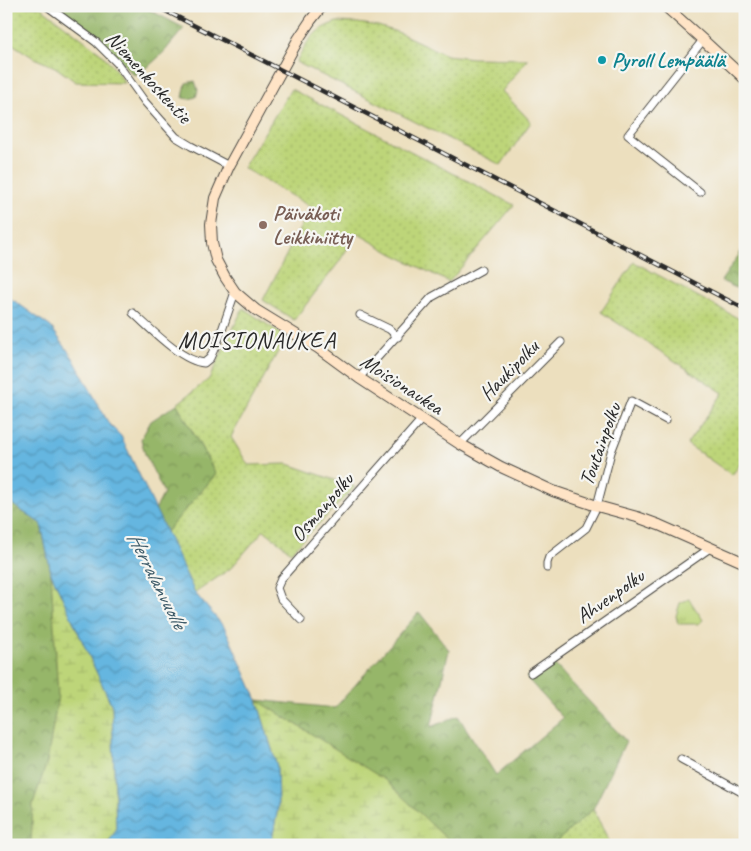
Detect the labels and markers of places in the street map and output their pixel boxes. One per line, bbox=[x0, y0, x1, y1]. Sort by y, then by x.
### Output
place label: Pyroll Lempäälä bbox=[612, 47, 728, 73]
marker: Pyroll Lempäälä bbox=[596, 54, 608, 66]
place label: Päiväkoti Leikkiniitty bbox=[273, 200, 355, 250]
marker: Päiväkoti Leikkiniitty bbox=[257, 219, 269, 231]

